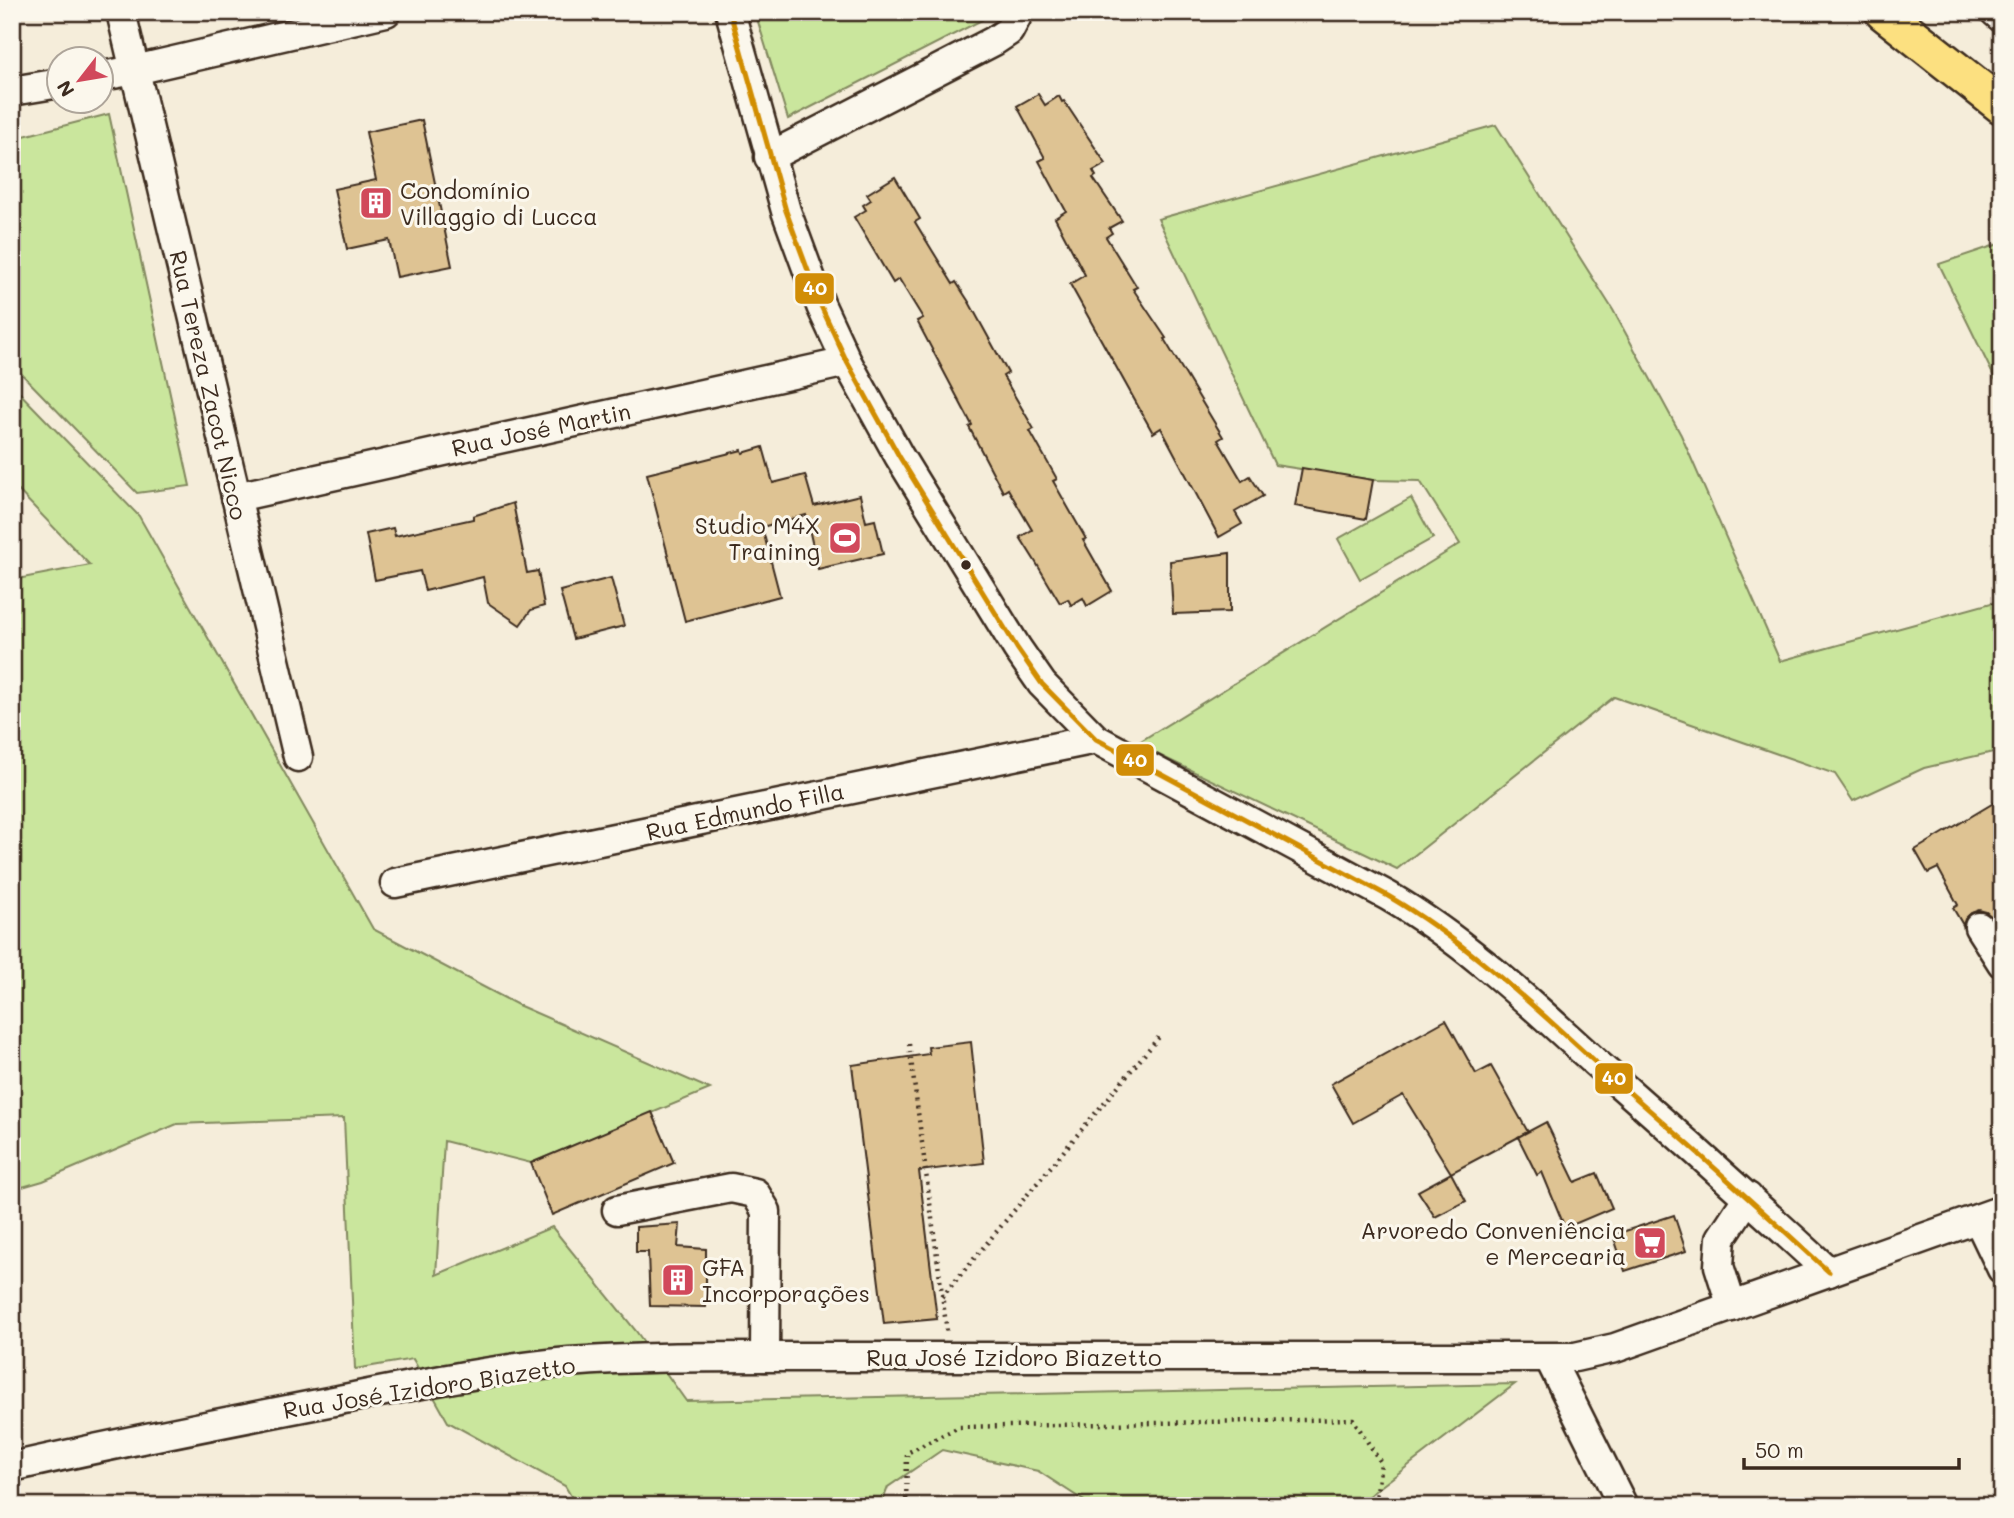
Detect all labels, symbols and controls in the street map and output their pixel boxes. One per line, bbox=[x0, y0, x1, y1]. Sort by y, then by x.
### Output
north arrow bbox=[46, 46, 116, 116]
text: N bbox=[51, 76, 79, 102]
place label: Condomínio Villaggio di Lucca bbox=[400, 175, 597, 231]
building icon: Condomínio Villaggio di Lucca bbox=[357, 184, 395, 222]
street label: Rua Tereza Zacot Nicco bbox=[163, 247, 255, 523]
line badge: 40 bbox=[794, 272, 835, 305]
text: 40 bbox=[803, 275, 827, 300]
street label: Rua José Martin bbox=[449, 395, 633, 463]
place label: Studio M4X Training bbox=[695, 510, 820, 566]
sports icon: Studio M4X Training bbox=[826, 519, 864, 557]
unlabelled marker bbox=[959, 558, 973, 572]
line badge: 40 bbox=[1115, 743, 1155, 777]
text: 40 bbox=[1123, 747, 1147, 772]
street label: Rua Edmundo Filla bbox=[643, 775, 847, 847]
line badge: 40 bbox=[1594, 1062, 1634, 1095]
text: 40 bbox=[1602, 1065, 1626, 1090]
place label: Arvoredo Conveniência e Mercearia bbox=[1361, 1215, 1626, 1271]
supermarket icon: Arvoredo Conveniência e Mercearia bbox=[1631, 1224, 1669, 1262]
place label: GFA Incorporações bbox=[702, 1252, 870, 1308]
building icon: GFA Incorporações bbox=[659, 1261, 697, 1299]
street label: Rua José Izidoro Biazetto bbox=[866, 1342, 1162, 1372]
street label: Rua José Izidoro Biazetto bbox=[281, 1349, 577, 1425]
scale bar bbox=[1744, 1427, 1960, 1471]
text: 50 m bbox=[1755, 1436, 1804, 1463]

